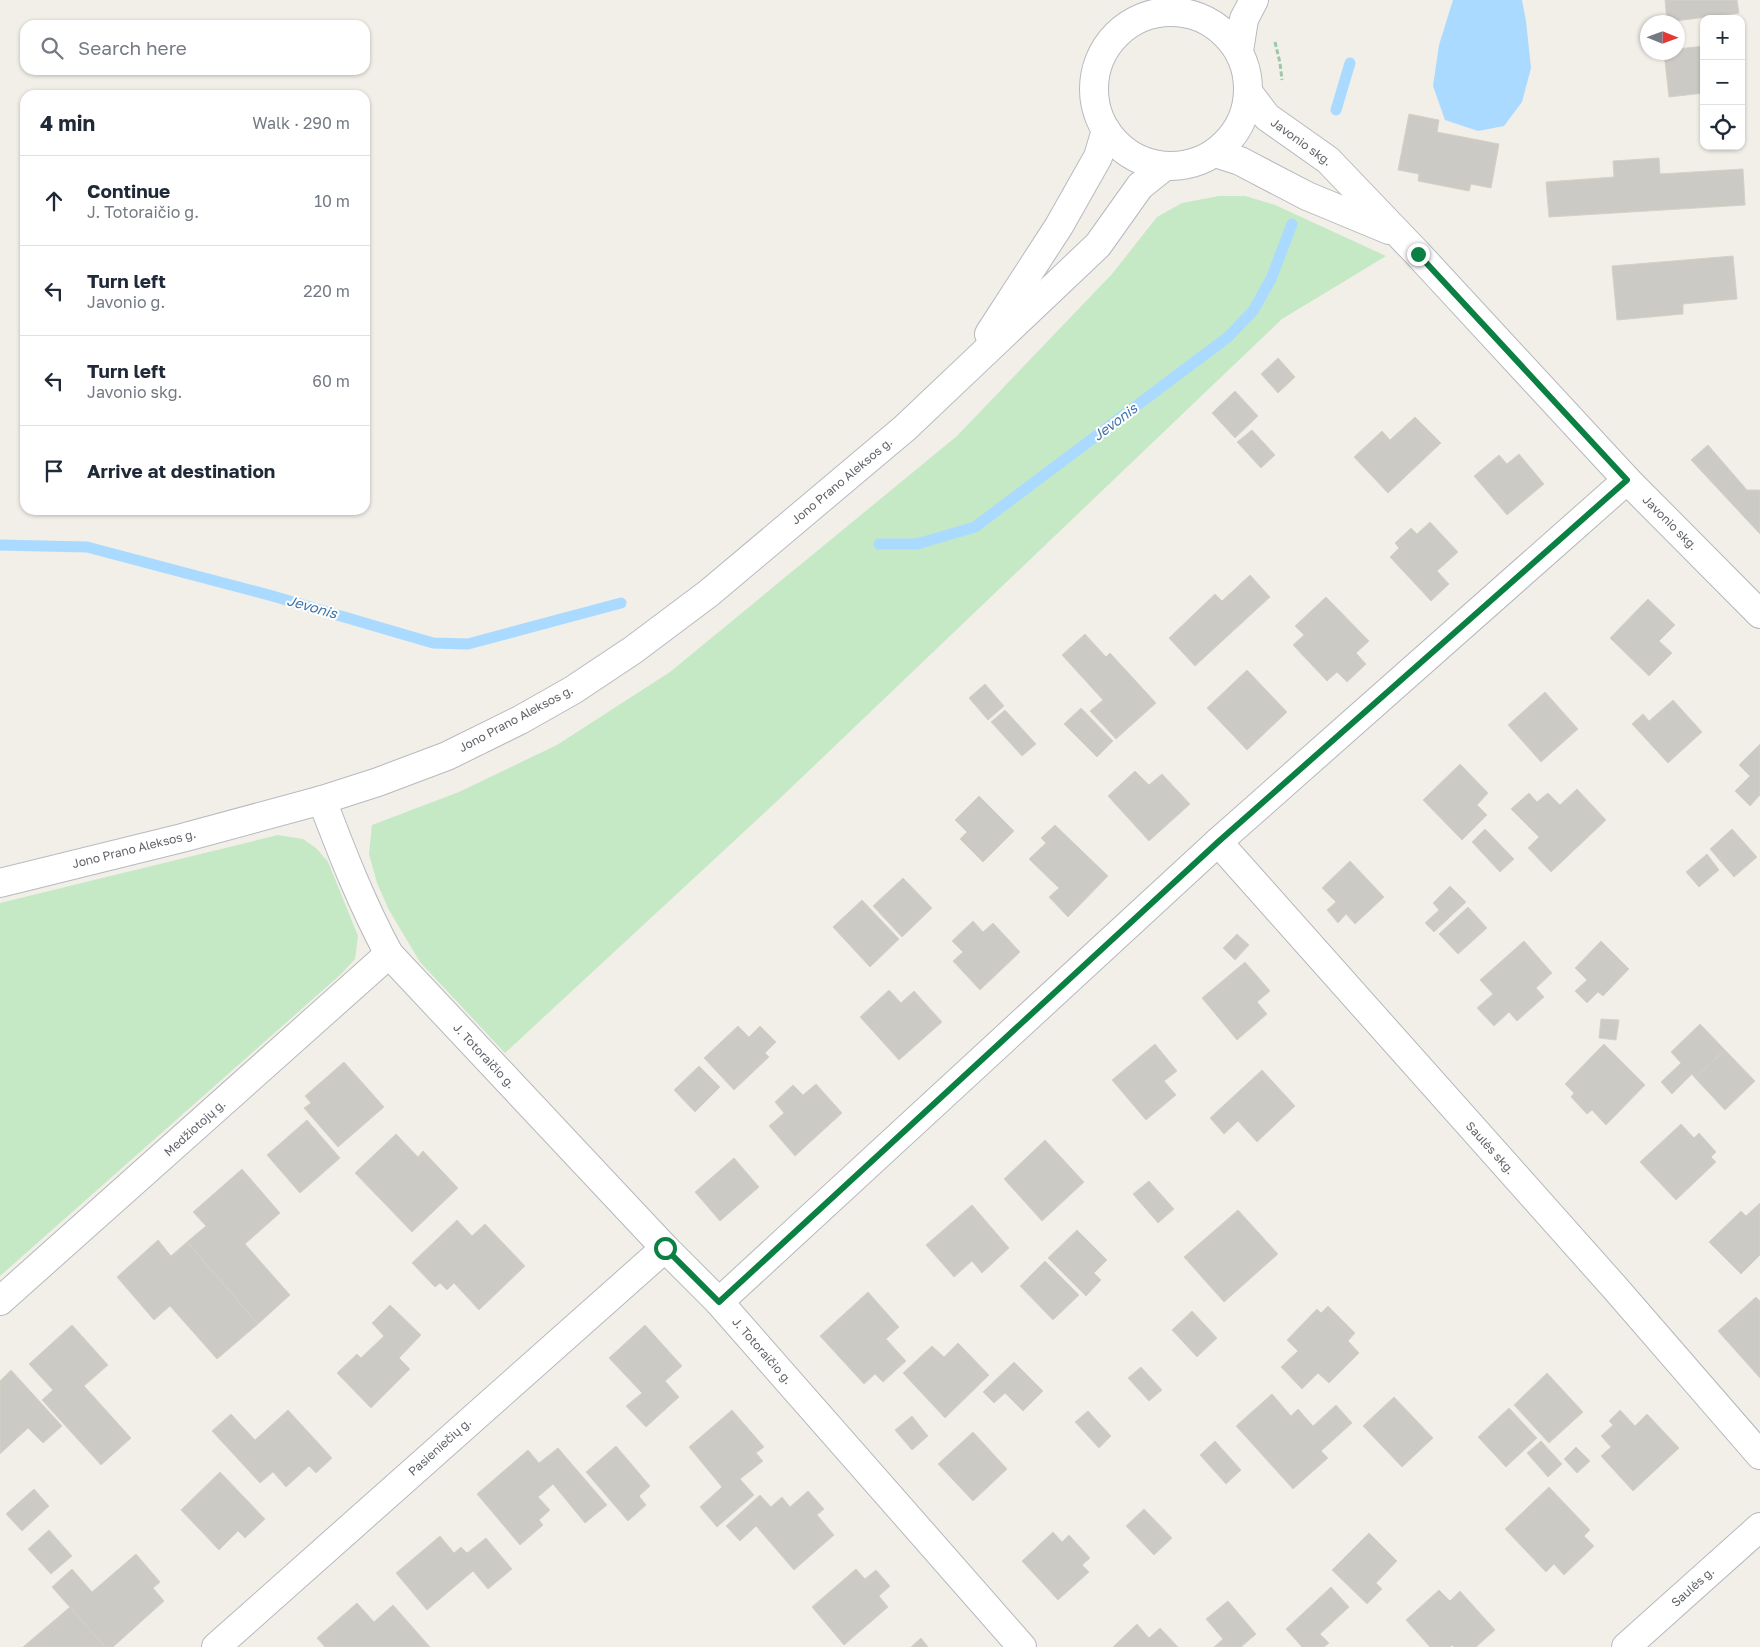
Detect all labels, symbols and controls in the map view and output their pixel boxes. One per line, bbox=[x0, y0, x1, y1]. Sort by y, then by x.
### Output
north arrow bbox=[1640, 15, 1685, 60]
map controls bbox=[1700, 15, 1745, 150]
button: + bbox=[1700, 15, 1745, 60]
search box bbox=[20, 20, 370, 75]
icon: search bbox=[38, 34, 66, 62]
text: Search here bbox=[78, 36, 187, 59]
button: − bbox=[1700, 60, 1745, 105]
button: locate bbox=[1700, 105, 1745, 150]
text: 4 min bbox=[40, 110, 95, 136]
text: Walk · 290 m bbox=[252, 113, 350, 133]
street label: Javonio skg. bbox=[1268, 114, 1335, 169]
text: Continue bbox=[87, 179, 170, 202]
icon: ahead bbox=[40, 187, 68, 215]
text: 10 m bbox=[314, 191, 350, 211]
text: J. Totoraičio g. bbox=[87, 202, 199, 222]
route end bbox=[1407, 243, 1430, 266]
text: Turn left bbox=[87, 269, 166, 292]
icon: left bbox=[40, 277, 68, 305]
text: 220 m bbox=[303, 281, 350, 301]
text: Javonio g. bbox=[87, 292, 165, 312]
text: Turn left bbox=[87, 359, 166, 382]
icon: left bbox=[40, 367, 68, 395]
text: 60 m bbox=[312, 371, 350, 391]
text: Javonio skg. bbox=[87, 382, 182, 402]
water label: Jevonis bbox=[1089, 399, 1141, 444]
street label: Jono Prano Aleksos g. bbox=[788, 434, 895, 527]
icon: arrive bbox=[40, 457, 68, 485]
text: Arrive at destination bbox=[87, 459, 275, 482]
street label: Javonio skg. bbox=[1640, 492, 1701, 553]
water label: Jevonis bbox=[285, 591, 340, 622]
street label: Jono Prano Aleksos g. bbox=[456, 682, 576, 755]
street label: Jono Prano Aleksos g. bbox=[70, 826, 197, 871]
street label: J. Totoraičio g. bbox=[450, 1020, 518, 1091]
street label: Medžiotojų g. bbox=[161, 1096, 229, 1159]
street label: Saulės skg. bbox=[1463, 1118, 1518, 1177]
route start bbox=[654, 1237, 677, 1260]
street label: J. Totoraičio g. bbox=[729, 1314, 796, 1387]
street label: Pasieniečių g. bbox=[405, 1414, 474, 1479]
street label: Saulės g. bbox=[1668, 1563, 1717, 1610]

